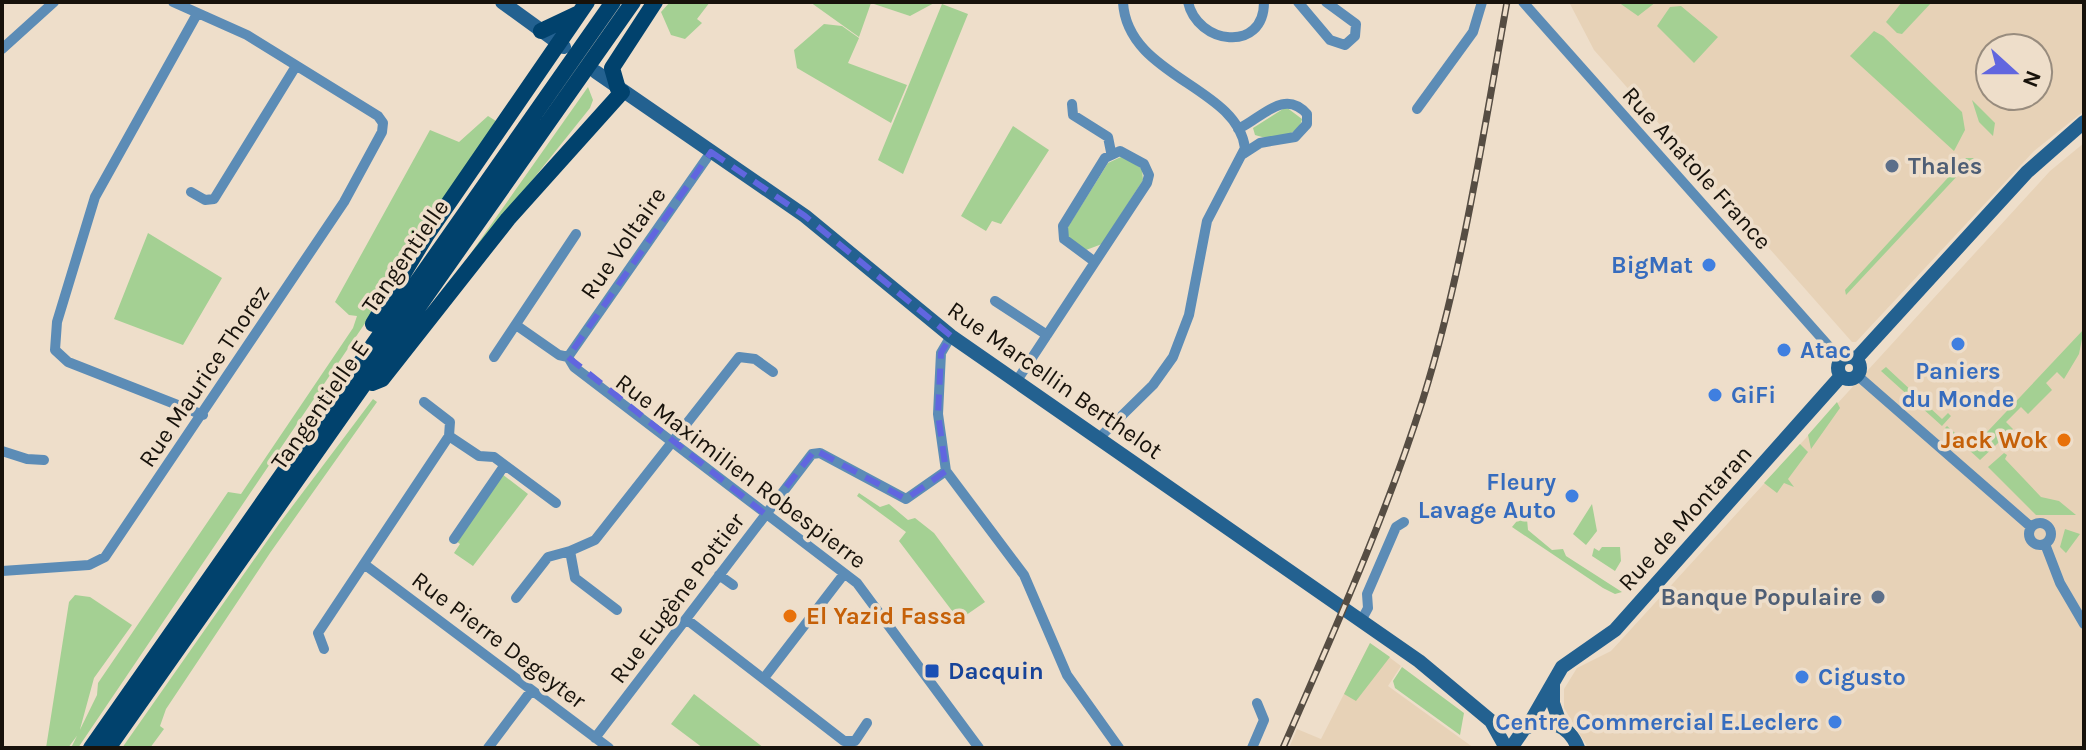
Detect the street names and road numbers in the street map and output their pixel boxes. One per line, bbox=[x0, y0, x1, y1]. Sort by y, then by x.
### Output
street label: Rue Anatole France bbox=[1617, 81, 1777, 255]
street label: Rue Voltaire bbox=[574, 182, 672, 304]
street label: Tangentielle bbox=[356, 194, 454, 318]
street label: Rue Maurice Thorez bbox=[133, 280, 275, 472]
street label: Rue Marcellin Berthelot bbox=[942, 295, 1168, 465]
street label: Tangentielle E bbox=[265, 335, 375, 475]
street label: Rue Maximilien Robespierre bbox=[610, 368, 872, 574]
street label: Rue de Montaran bbox=[1612, 440, 1758, 596]
street label: Rue Eugène Pottier bbox=[604, 507, 750, 689]
street label: Rue Pierre Degeyter bbox=[406, 565, 592, 715]

